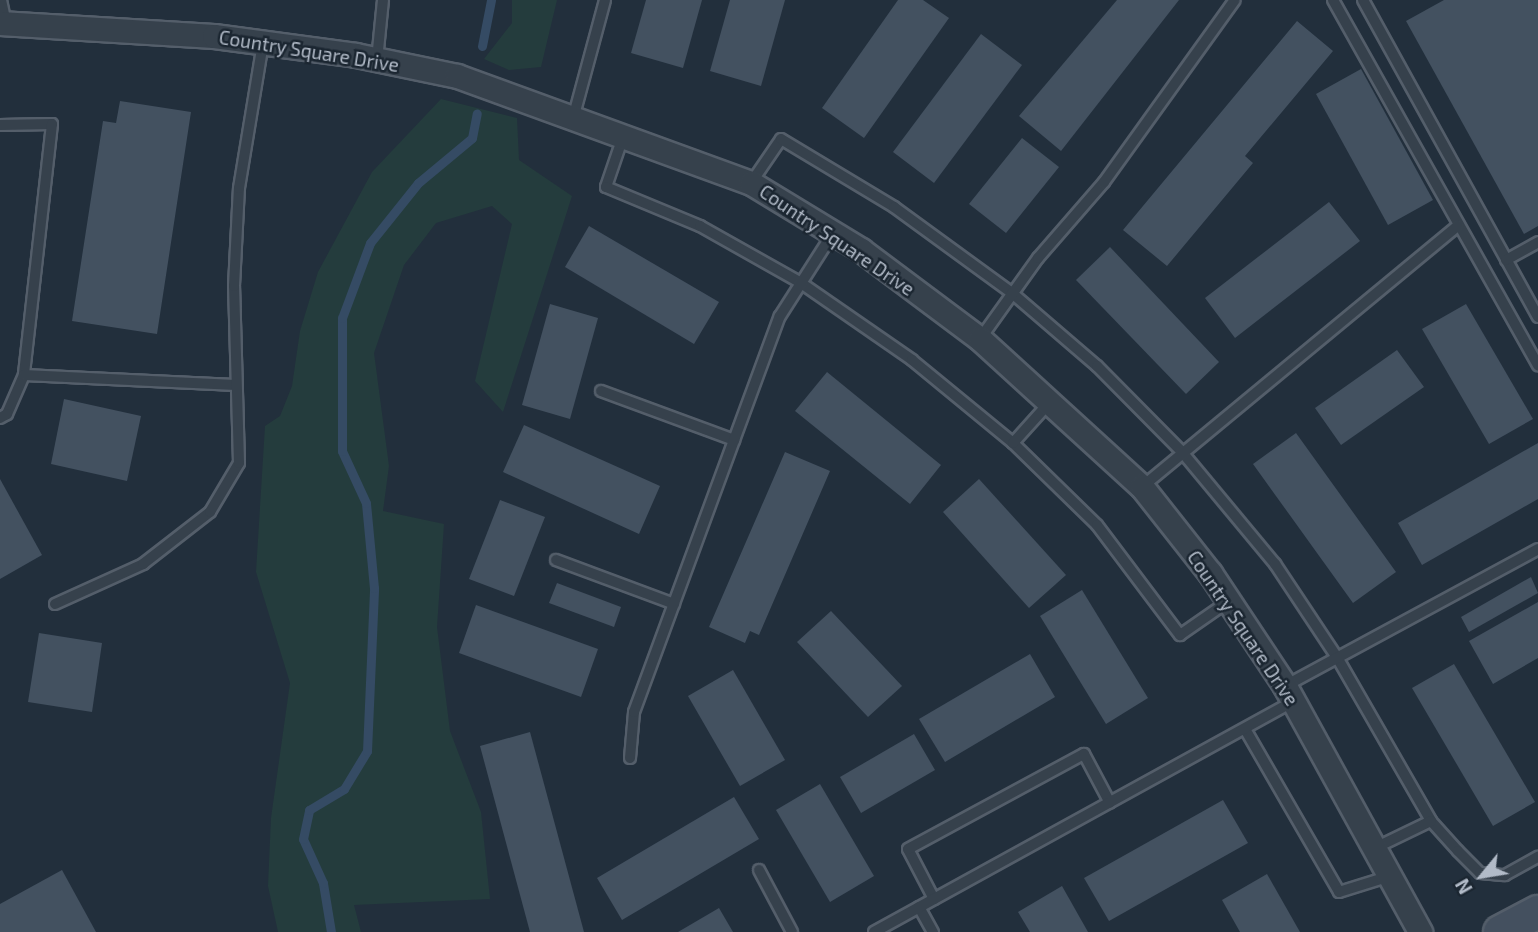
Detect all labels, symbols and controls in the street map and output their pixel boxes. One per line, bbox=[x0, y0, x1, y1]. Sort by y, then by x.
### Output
street label: Country Square Drive bbox=[217, 25, 401, 77]
street label: Country Square Drive bbox=[755, 180, 919, 300]
street label: Country Square Drive bbox=[1183, 546, 1303, 710]
north arrow bbox=[1447, 841, 1517, 911]
text: N bbox=[1450, 875, 1477, 898]

